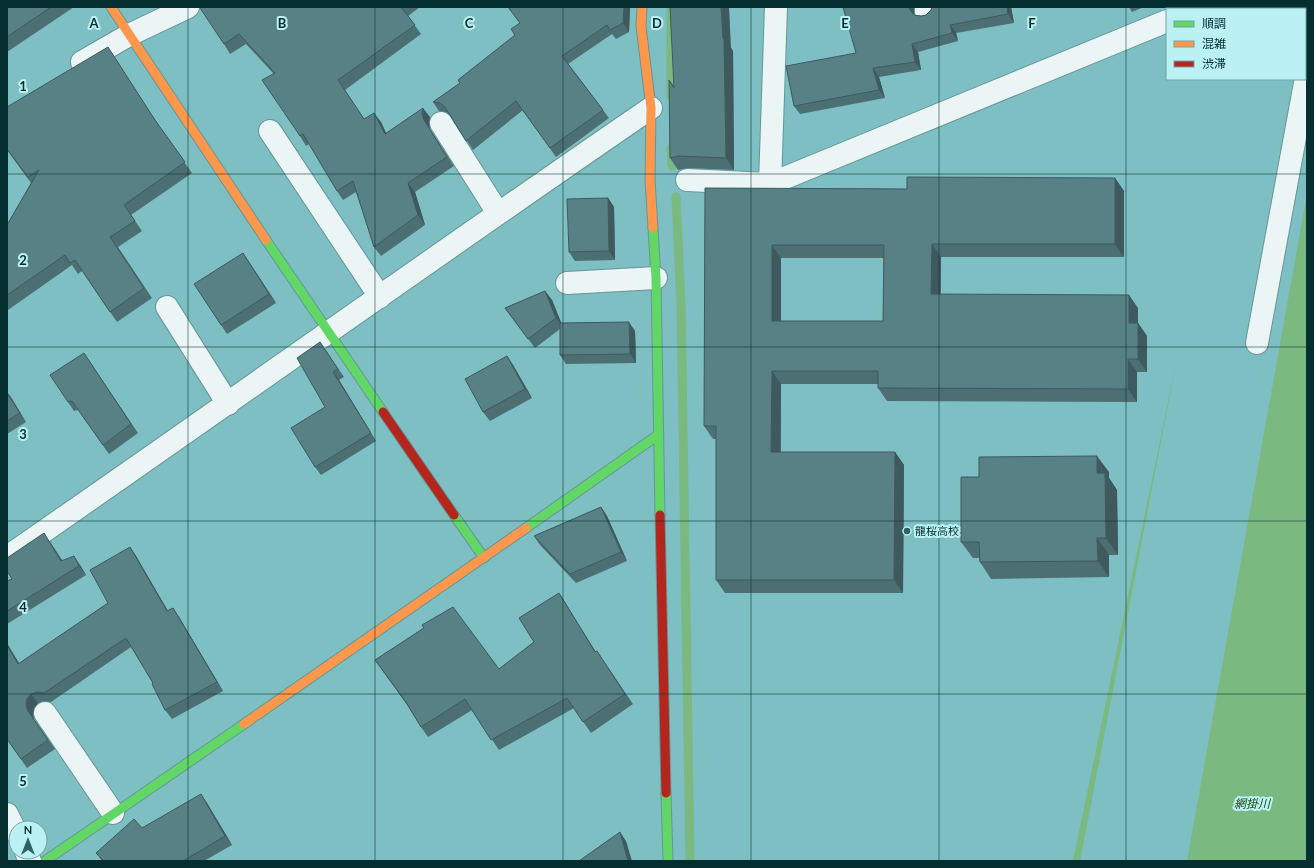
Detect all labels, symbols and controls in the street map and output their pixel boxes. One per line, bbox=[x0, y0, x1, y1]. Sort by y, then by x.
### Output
legend bbox=[1166, 8, 1306, 80]
text: A bbox=[88, 15, 99, 31]
text: B bbox=[278, 15, 287, 31]
text: C bbox=[465, 15, 474, 31]
text: D bbox=[652, 15, 662, 31]
text: E bbox=[841, 15, 849, 31]
text: F bbox=[1028, 15, 1036, 31]
text: 順調 bbox=[1202, 16, 1226, 31]
text: 混雑 bbox=[1202, 36, 1226, 51]
text: 渋滞 bbox=[1202, 56, 1226, 71]
text: 1 bbox=[19, 78, 27, 94]
text: 2 bbox=[19, 252, 27, 268]
text: 3 bbox=[19, 426, 27, 442]
place label: 龍桜高校 bbox=[915, 524, 959, 537]
marker: 龍桜高校 bbox=[902, 526, 912, 536]
text: 4 bbox=[19, 599, 27, 615]
text: 5 bbox=[19, 773, 27, 789]
water label: 網掛川 bbox=[1234, 796, 1272, 811]
north arrow bbox=[8, 820, 48, 860]
text: N bbox=[24, 823, 32, 836]

